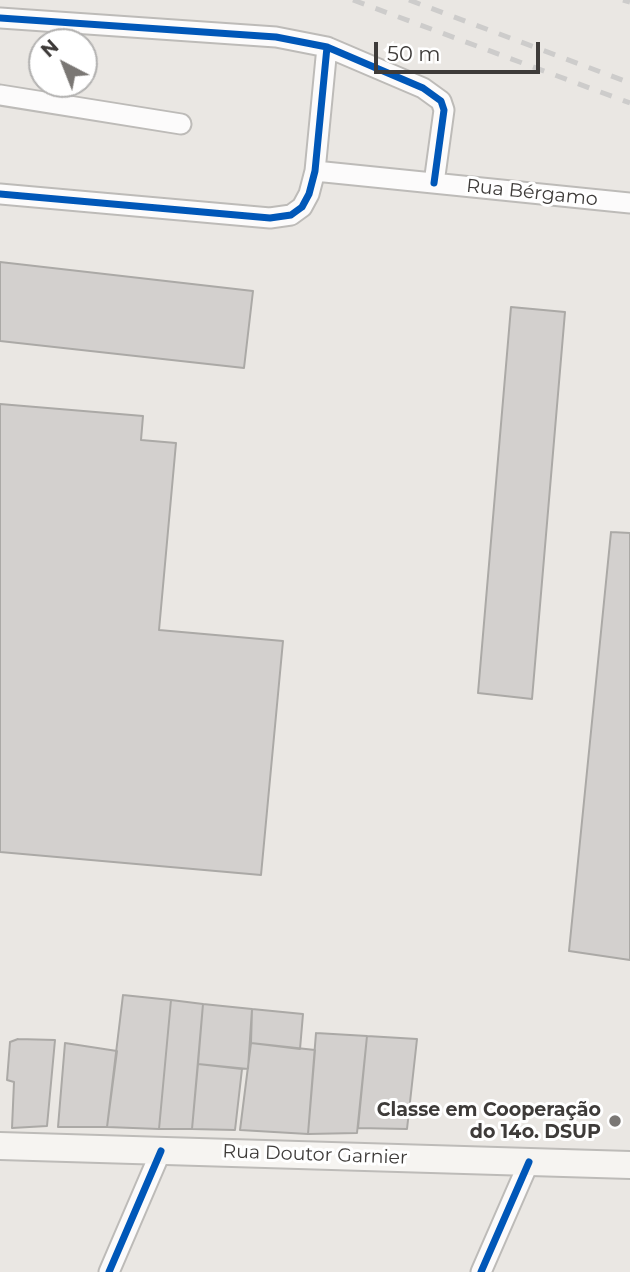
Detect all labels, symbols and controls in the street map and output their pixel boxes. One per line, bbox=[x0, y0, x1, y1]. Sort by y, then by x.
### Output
north arrow bbox=[28, 28, 98, 98]
scale bar bbox=[378, 28, 544, 72]
text: N bbox=[37, 35, 63, 62]
text: 50 m bbox=[387, 41, 441, 66]
street label: Rua Bérgamo bbox=[465, 175, 599, 211]
place label: Classe em Cooperação do 14o. DSUP bbox=[377, 1099, 601, 1143]
marker: Classe em Cooperação do 14o. DSUP bbox=[607, 1113, 623, 1129]
street label: Rua Doutor Garnier bbox=[222, 1140, 408, 1170]

